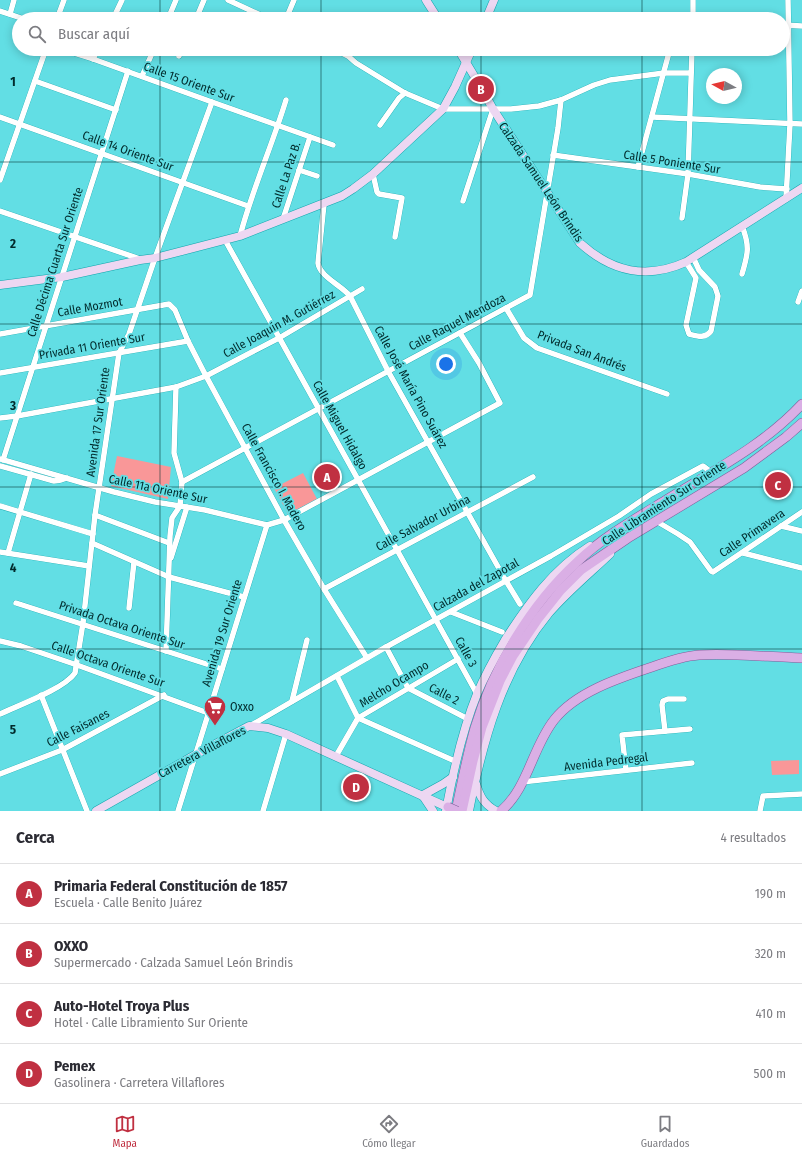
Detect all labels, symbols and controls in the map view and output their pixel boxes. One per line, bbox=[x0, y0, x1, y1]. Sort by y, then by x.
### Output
search box bbox=[12, 12, 790, 56]
icon: search bbox=[26, 23, 48, 45]
text: Buscar aquí bbox=[58, 25, 130, 43]
street label: Calle 15 Oriente Sur bbox=[142, 59, 237, 105]
north arrow bbox=[706, 68, 742, 104]
text: 1 bbox=[10, 74, 16, 89]
pin: B bbox=[468, 74, 494, 104]
street label: Calzada Samuel León Brindis bbox=[496, 120, 586, 244]
street label: Calle 14 Oriente Sur bbox=[81, 128, 176, 174]
street label: Calle La Paz B. bbox=[269, 140, 303, 210]
street label: Calle 5 Poniente Sur bbox=[623, 147, 722, 177]
street label: Calle Décima Cuarta Sur Oriente bbox=[24, 185, 86, 339]
text: 2 bbox=[9, 236, 16, 251]
street label: Calle Joaquín M. Gutiérrez bbox=[221, 287, 338, 361]
street label: Calle Raquel Mendoza bbox=[406, 291, 508, 353]
street label: Calle Mozmot bbox=[56, 294, 124, 320]
street label: Calle José María Pino Suárez bbox=[371, 323, 451, 451]
street label: Privada San Andrés bbox=[535, 328, 629, 374]
street label: Privada 11 Oriente Sur bbox=[38, 330, 147, 362]
your location bbox=[436, 354, 456, 374]
street label: Avenida 17 Sur Oriente bbox=[83, 366, 113, 478]
street label: Calle Miguel Hidalgo bbox=[310, 378, 370, 472]
text: 3 bbox=[9, 398, 16, 413]
street label: Calle Francisco I. Madero bbox=[239, 421, 309, 533]
street label: Calle Libramiento Sur Oriente bbox=[600, 458, 728, 548]
pin: A bbox=[314, 462, 340, 492]
pin: C bbox=[765, 470, 791, 500]
street label: Calle 11a Oriente Sur bbox=[107, 472, 209, 506]
street label: Calle Salvador Urbina bbox=[373, 492, 473, 554]
street label: Calle Primavera bbox=[717, 506, 787, 560]
street label: Calzada del Zapotal bbox=[431, 556, 521, 614]
text: 4 bbox=[10, 560, 17, 575]
street label: Avenida 19 Sur Oriente bbox=[199, 578, 245, 688]
street label: Privada Octava Oriente Sur bbox=[57, 598, 187, 652]
street label: Calle 3 bbox=[452, 635, 480, 669]
street label: Calle Octava Oriente Sur bbox=[50, 638, 167, 690]
street label: Melcho Ocampo bbox=[357, 658, 431, 710]
street label: Calle 2 bbox=[427, 680, 461, 708]
supermarket icon: Oxxo bbox=[202, 694, 228, 727]
place label: Oxxo bbox=[230, 700, 254, 714]
street label: Calle Faisanes bbox=[44, 706, 112, 750]
text: 5 bbox=[10, 722, 16, 737]
street label: Carretera Villaflores bbox=[156, 723, 248, 781]
street label: Avenida Pedregal bbox=[563, 750, 649, 774]
pin: D bbox=[343, 772, 369, 802]
text: Cerca bbox=[16, 827, 55, 848]
text: 4 resultados bbox=[720, 830, 786, 845]
text: Primaria Federal Constitución de 1857 bbox=[54, 877, 287, 895]
text: A bbox=[25, 886, 33, 901]
text: 190 m bbox=[755, 886, 786, 901]
text: Escuela · Calle Benito Juárez bbox=[54, 895, 202, 910]
text: OXXO bbox=[54, 937, 88, 955]
text: B bbox=[25, 946, 33, 961]
text: 320 m bbox=[755, 946, 786, 961]
text: Supermercado · Calzada Samuel León Brindis bbox=[54, 955, 293, 970]
text: Auto-Hotel Troya Plus bbox=[54, 997, 189, 1015]
text: C bbox=[26, 1006, 32, 1021]
text: 410 m bbox=[756, 1006, 786, 1021]
text: Hotel · Calle Libramiento Sur Oriente bbox=[54, 1015, 248, 1030]
text: Pemex bbox=[54, 1057, 95, 1075]
text: D bbox=[25, 1066, 33, 1081]
text: 500 m bbox=[753, 1066, 786, 1081]
text: Gasolinera · Carretera Villaflores bbox=[54, 1075, 225, 1090]
tab: Mapa bbox=[113, 1113, 137, 1150]
tab: Cómo llegar bbox=[362, 1113, 416, 1150]
tab: Guardados bbox=[641, 1113, 689, 1150]

